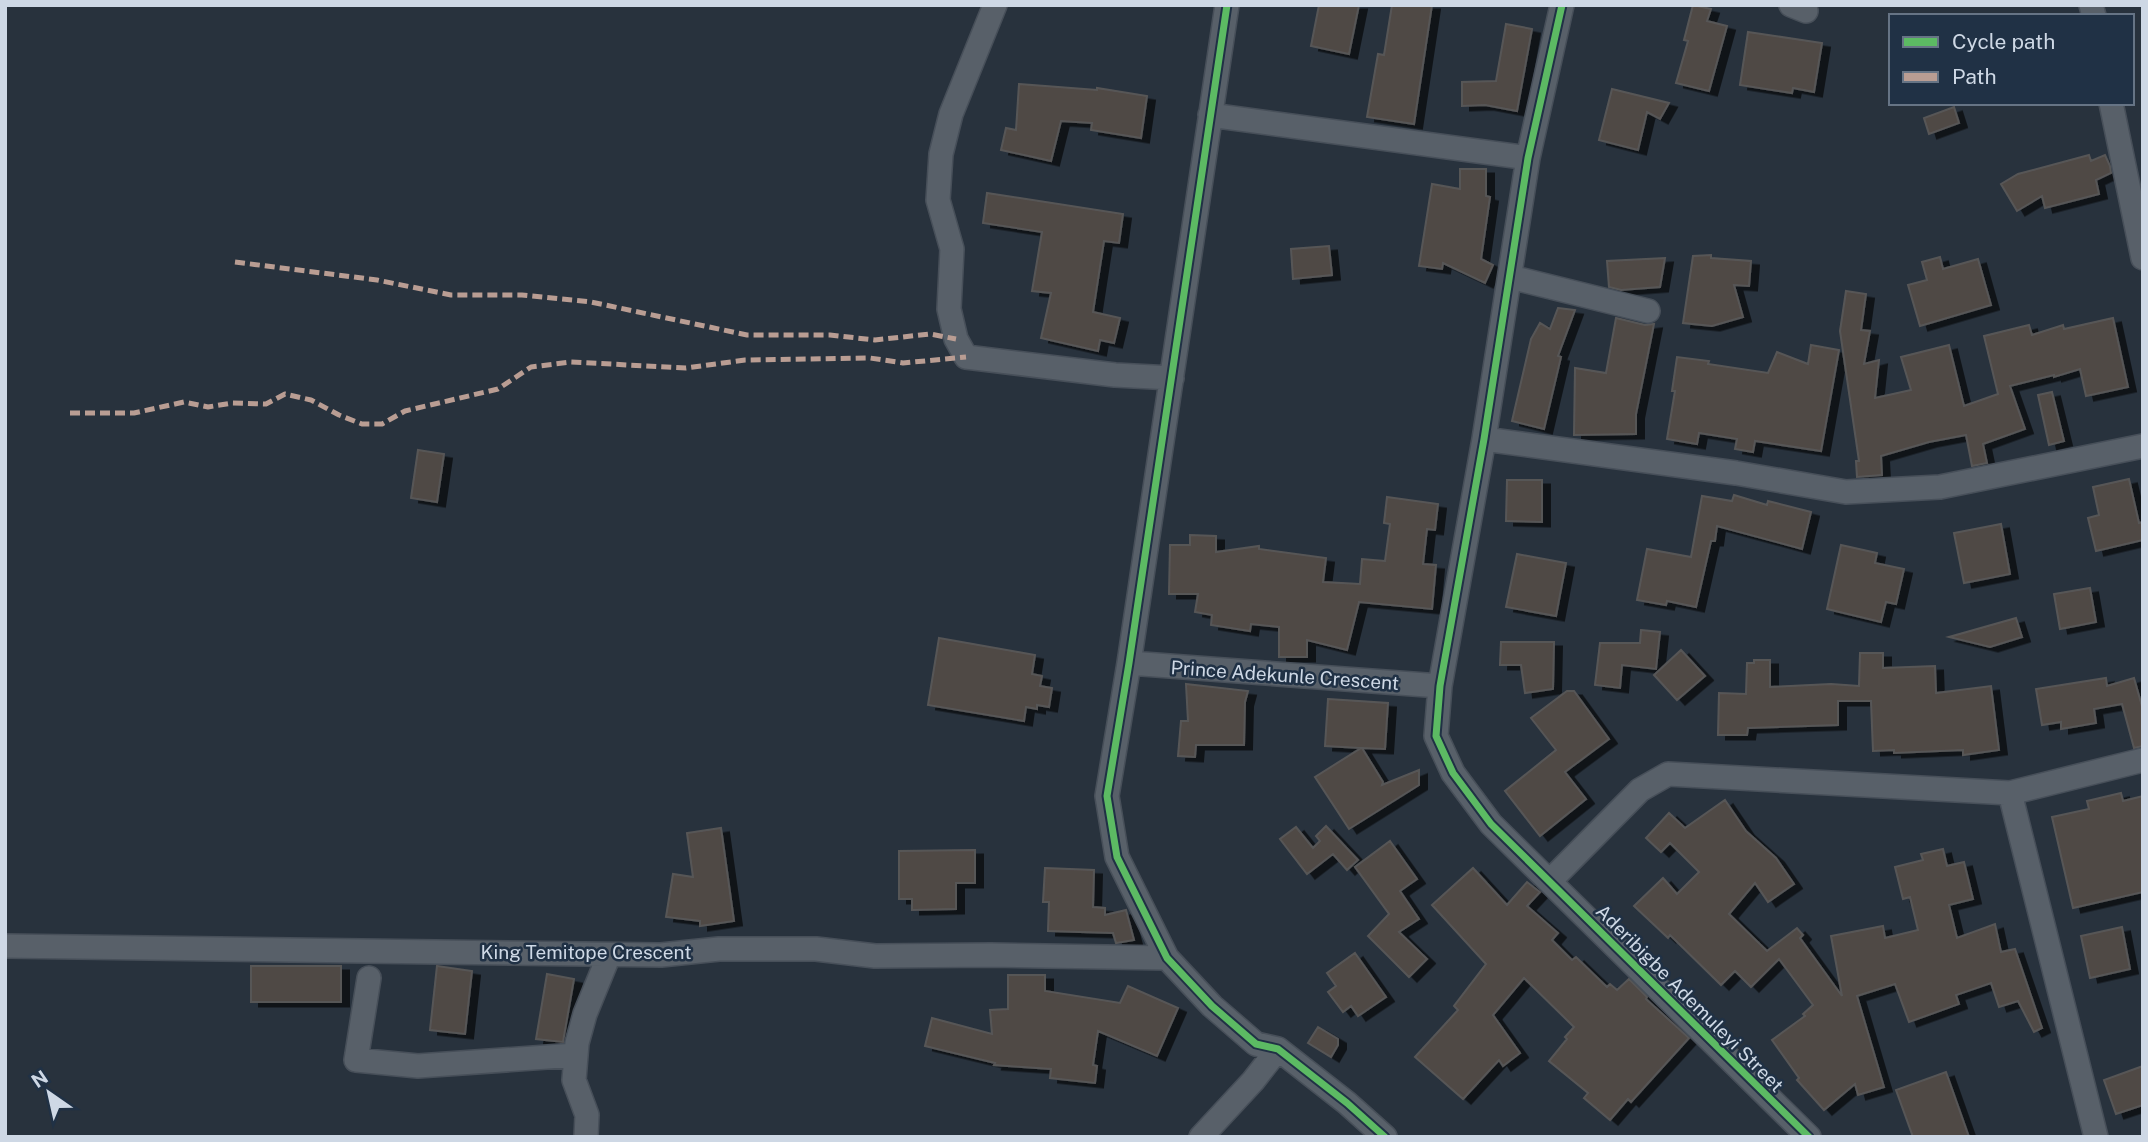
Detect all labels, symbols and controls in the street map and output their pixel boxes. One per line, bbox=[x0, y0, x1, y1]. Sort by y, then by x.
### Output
legend bbox=[1889, 14, 2134, 105]
text: Cycle path bbox=[1952, 29, 2055, 54]
text: Path bbox=[1952, 64, 1997, 89]
street label: Prince Adekunle Crescent bbox=[1170, 656, 1400, 694]
street label: Aderibigbe Ademuleyi Street bbox=[1592, 900, 1788, 1096]
street label: King Temitope Crescent bbox=[480, 941, 692, 963]
north arrow bbox=[14, 1058, 84, 1128]
text: N bbox=[27, 1066, 52, 1092]

